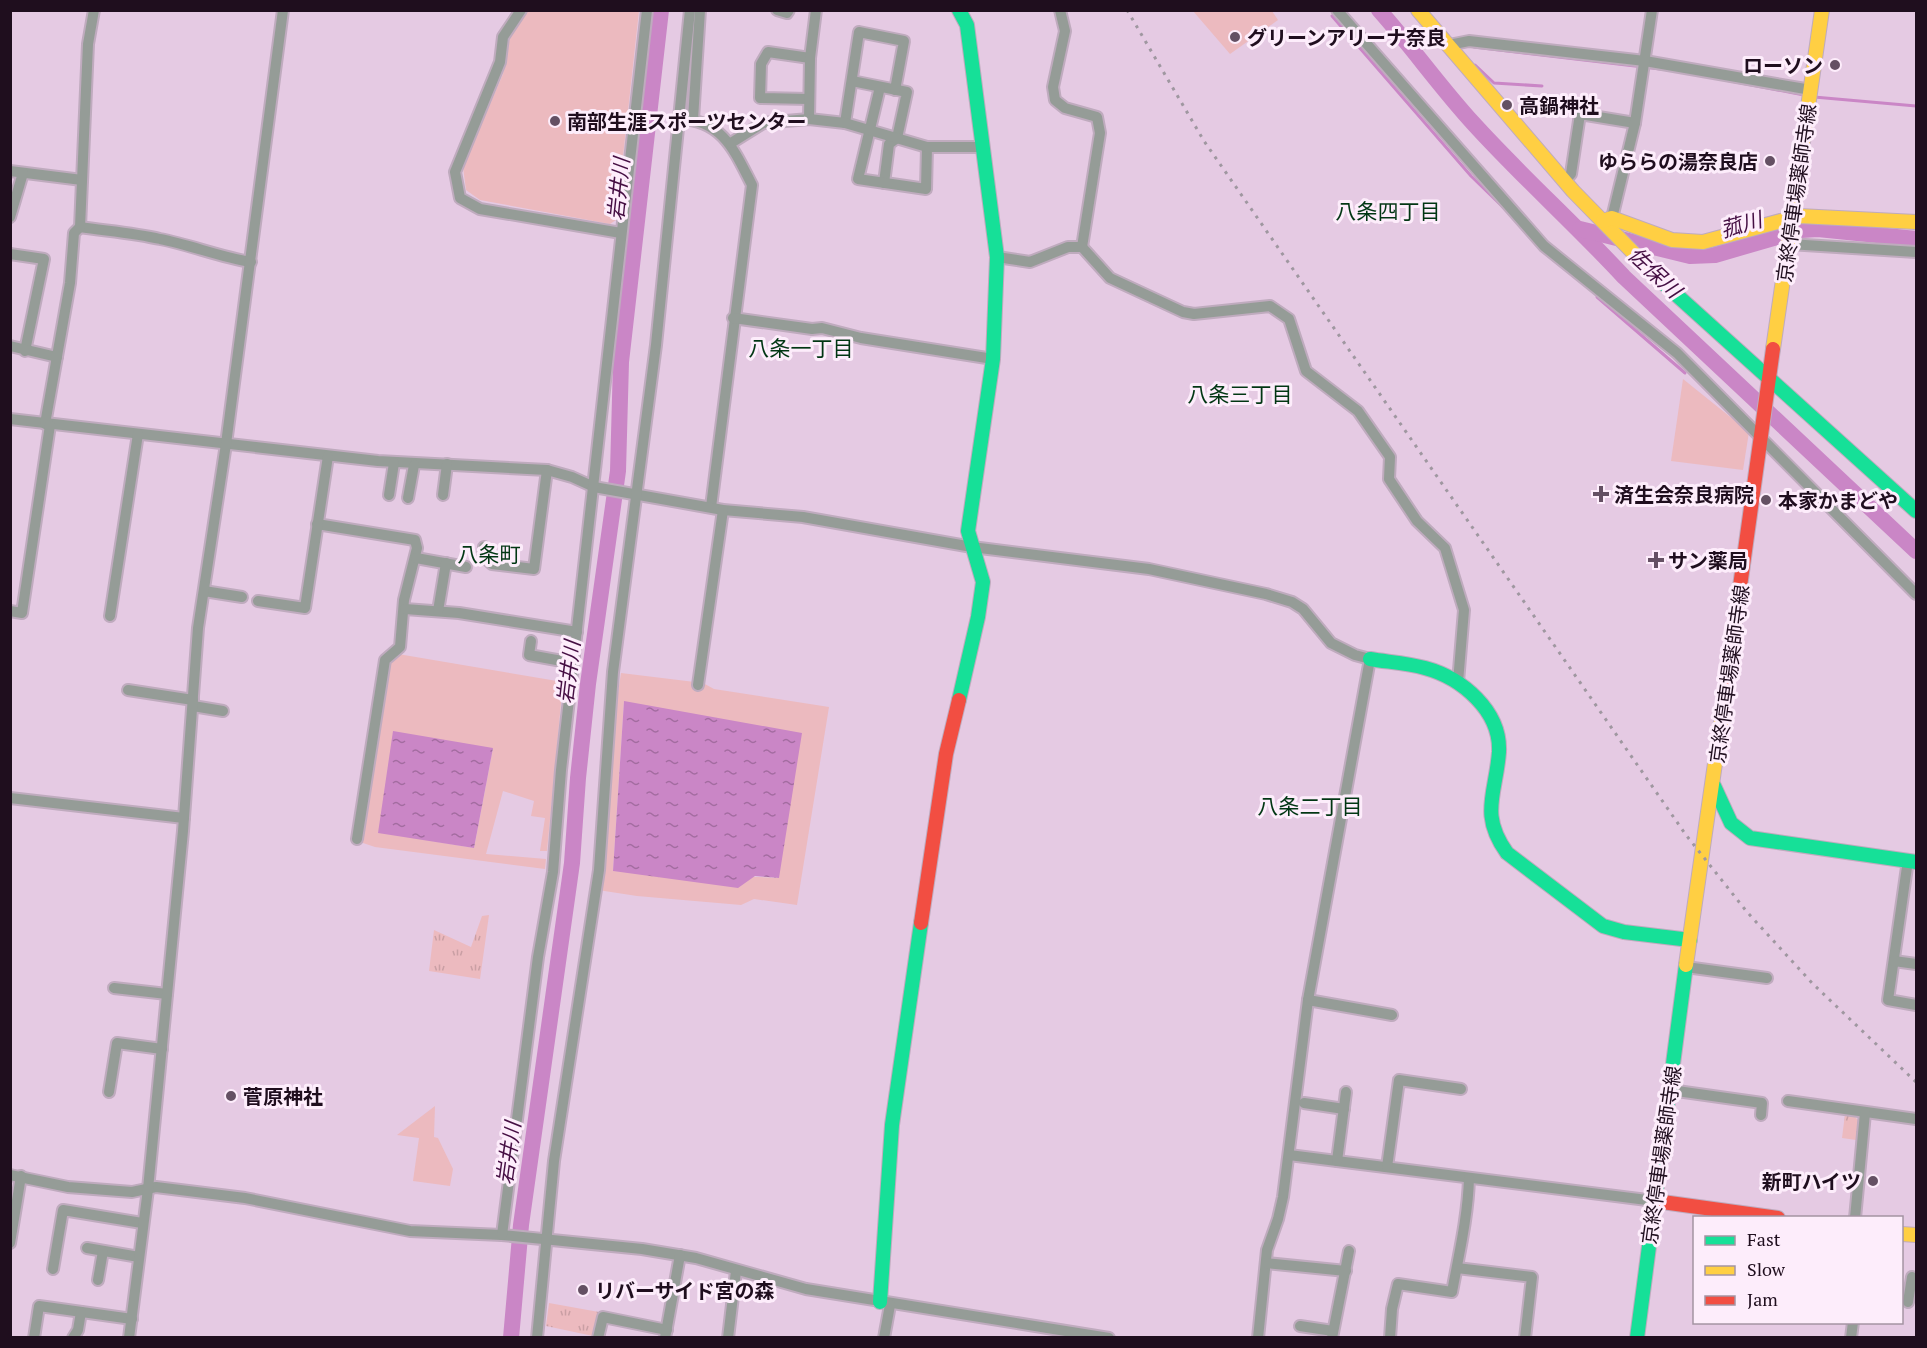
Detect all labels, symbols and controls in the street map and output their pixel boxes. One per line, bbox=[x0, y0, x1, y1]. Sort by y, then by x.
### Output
place label: グリーンアリーナ奈良 bbox=[1247, 24, 1446, 51]
marker: グリーンアリーナ奈良 bbox=[1228, 30, 1242, 44]
place label: ローソン bbox=[1743, 52, 1823, 79]
marker: ローソン bbox=[1828, 58, 1842, 72]
place label: 高鍋神社 bbox=[1519, 92, 1599, 119]
marker: 高鍋神社 bbox=[1500, 98, 1514, 112]
street label: 京終停車場薬師寺線 bbox=[1770, 102, 1822, 284]
place label: 南部生涯スポーツセンター bbox=[567, 108, 807, 135]
marker: 南部生涯スポーツセンター bbox=[548, 114, 562, 128]
place label: ゆららの湯奈良店 bbox=[1598, 148, 1758, 175]
water label: 岩井川 bbox=[601, 154, 635, 222]
marker: ゆららの湯奈良店 bbox=[1763, 154, 1777, 168]
district label: 八条四丁目 bbox=[1336, 197, 1441, 225]
water label: 菰川 bbox=[1717, 204, 1767, 243]
water label: 佐保川 bbox=[1622, 240, 1689, 305]
district label: 八条一丁目 bbox=[749, 334, 854, 362]
district label: 八条三丁目 bbox=[1188, 380, 1293, 408]
place label: 済生会奈良病院 bbox=[1614, 481, 1754, 508]
marker: 済生会奈良病院 bbox=[1592, 485, 1610, 503]
place label: 本家かまどや bbox=[1778, 487, 1898, 514]
marker: 本家かまどや bbox=[1759, 493, 1773, 507]
district label: 八条町 bbox=[458, 540, 521, 568]
place label: サン薬局 bbox=[1668, 547, 1748, 574]
marker: サン薬局 bbox=[1649, 553, 1663, 567]
street label: 京終停車場薬師寺線 bbox=[1703, 583, 1755, 765]
water label: 岩井川 bbox=[550, 637, 586, 705]
district label: 八条二丁目 bbox=[1258, 792, 1363, 820]
street label: 京終停車場薬師寺線 bbox=[1635, 1064, 1687, 1246]
place label: 菅原神社 bbox=[243, 1083, 323, 1110]
marker: 菅原神社 bbox=[224, 1089, 238, 1103]
water label: 岩井川 bbox=[490, 1118, 527, 1186]
place label: 新町ハイツ bbox=[1761, 1168, 1861, 1195]
marker: 新町ハイツ bbox=[1866, 1174, 1880, 1188]
legend bbox=[1693, 1216, 1903, 1324]
text: Fast bbox=[1747, 1227, 1781, 1251]
text: Slow bbox=[1747, 1257, 1786, 1281]
place label: リバーサイド宮の森 bbox=[595, 1277, 775, 1304]
marker: リバーサイド宮の森 bbox=[576, 1283, 590, 1297]
text: Jam bbox=[1747, 1287, 1778, 1311]

